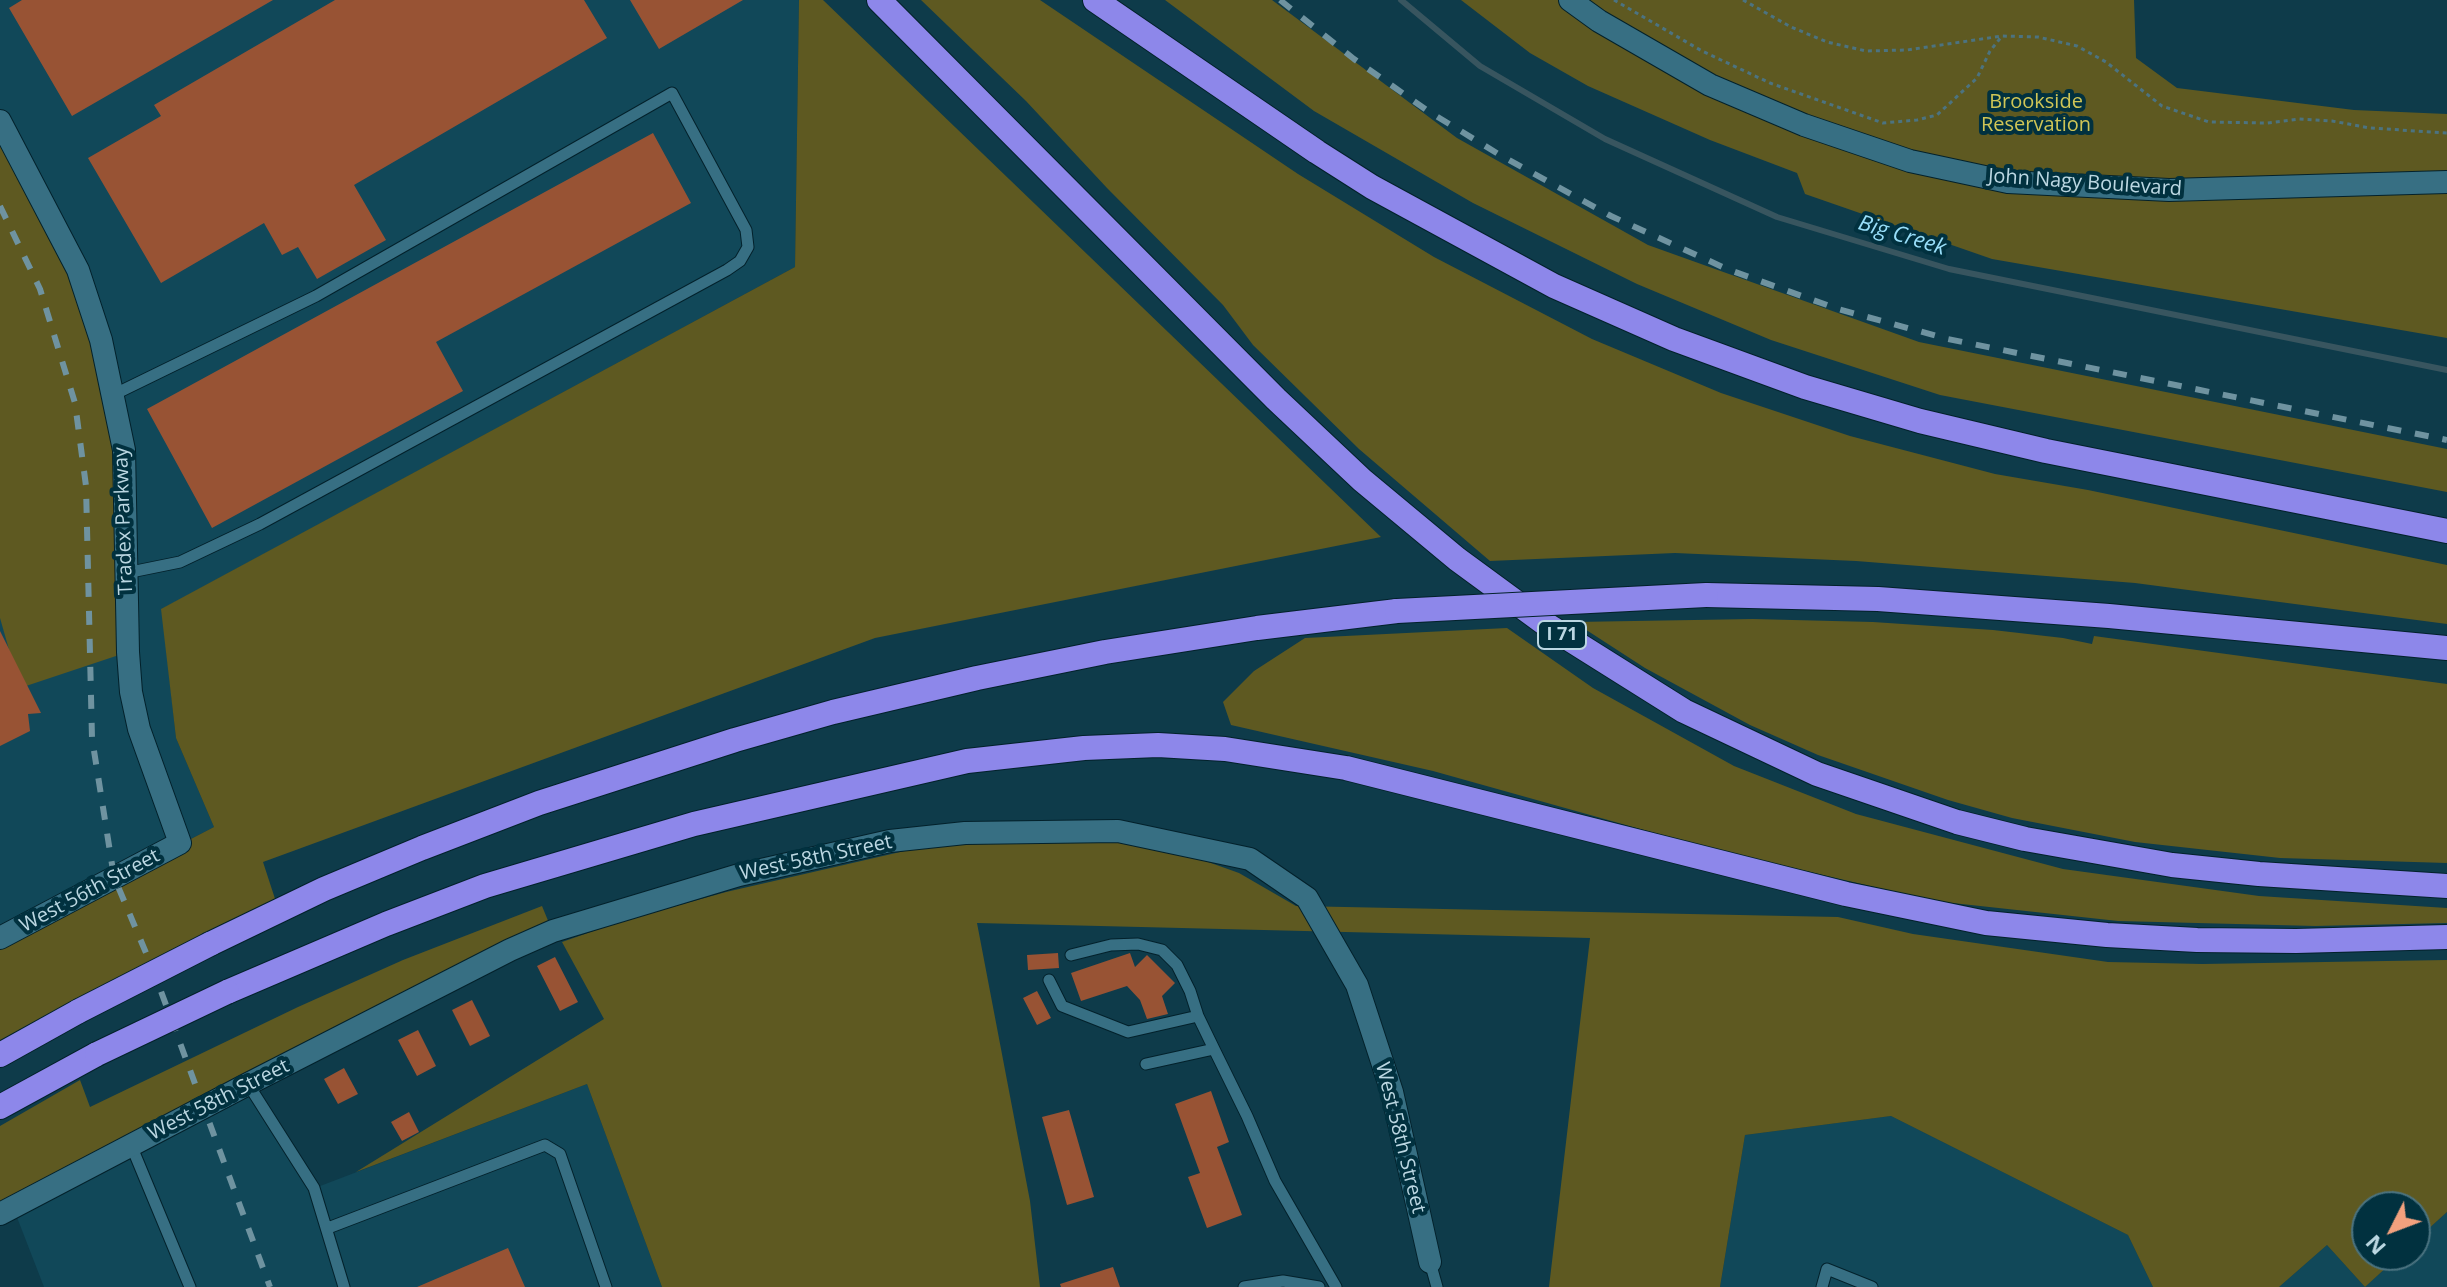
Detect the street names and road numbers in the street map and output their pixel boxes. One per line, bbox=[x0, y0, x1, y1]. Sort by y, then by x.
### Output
street label: John Nagy Boulevard bbox=[1987, 164, 2183, 202]
street label: Tradex Parkway bbox=[109, 447, 139, 595]
road number: I 71 bbox=[1538, 621, 1586, 649]
street label: West 58th Street bbox=[738, 830, 894, 886]
street label: West 56th Street bbox=[16, 844, 164, 938]
street label: West 58th Street bbox=[145, 1054, 293, 1146]
street label: West 58th Street bbox=[1370, 1060, 1430, 1216]

